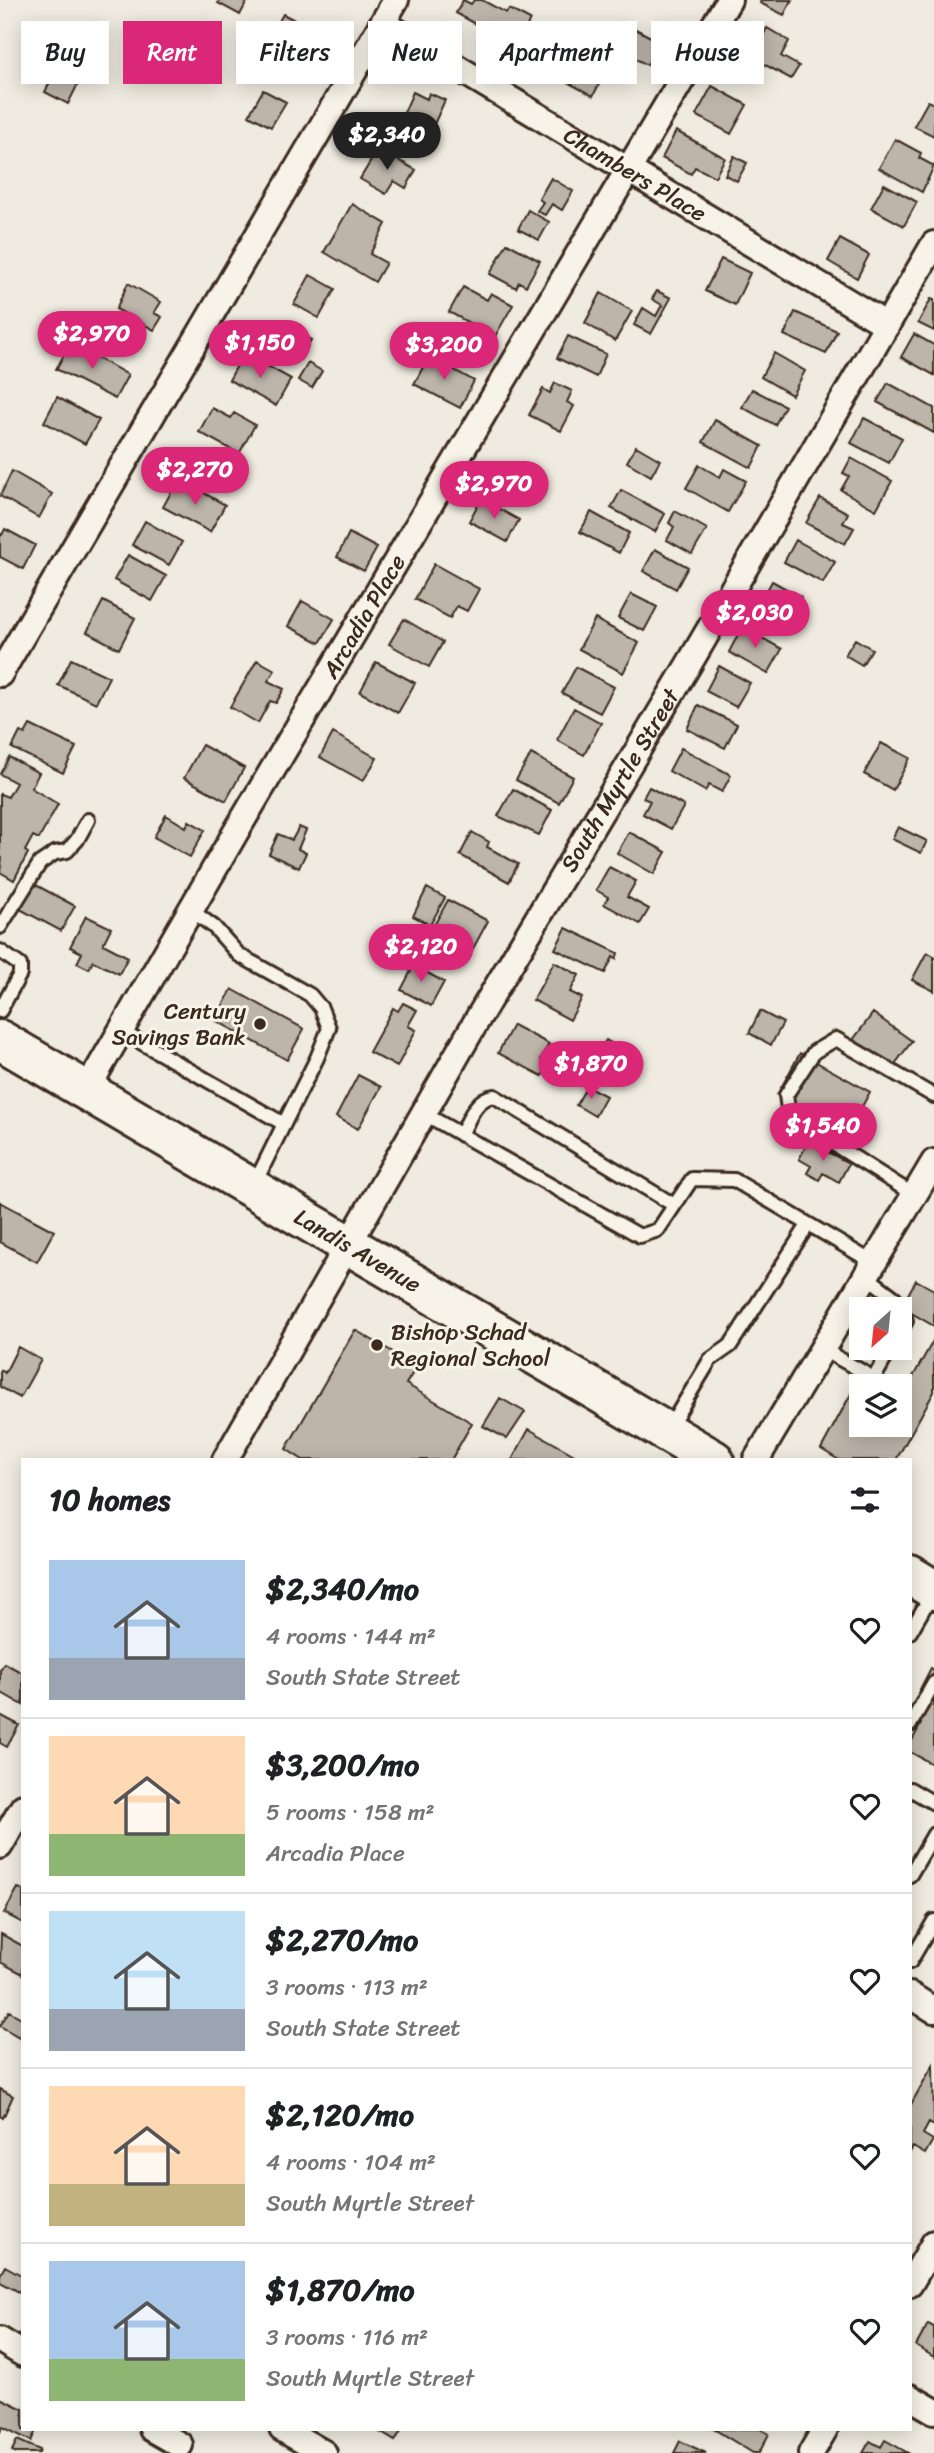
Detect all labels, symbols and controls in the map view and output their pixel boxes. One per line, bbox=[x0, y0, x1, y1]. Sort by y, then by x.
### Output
chip: Buy bbox=[21, 21, 109, 84]
chip: Rent bbox=[123, 21, 222, 84]
chip: Filters bbox=[236, 21, 354, 84]
chip: New bbox=[368, 21, 462, 84]
chip: Apartment bbox=[476, 21, 637, 84]
chip: House bbox=[651, 21, 764, 84]
pin: $2,340 bbox=[330, 113, 444, 172]
text: $2,340 bbox=[349, 114, 425, 155]
street label: Chambers Place bbox=[555, 116, 715, 234]
pin: $2,970 bbox=[35, 312, 149, 371]
text: $2,970 bbox=[54, 313, 130, 354]
pin: $1,150 bbox=[203, 320, 317, 380]
text: $1,150 bbox=[225, 322, 295, 363]
pin: $3,200 bbox=[387, 322, 501, 382]
text: $3,200 bbox=[406, 324, 482, 365]
pin: $2,270 bbox=[138, 448, 252, 507]
text: $2,270 bbox=[157, 449, 233, 490]
pin: $2,970 bbox=[437, 462, 551, 521]
text: $2,970 bbox=[456, 463, 532, 504]
street label: Arcadia Place bbox=[310, 546, 417, 688]
pin: $2,030 bbox=[698, 590, 812, 650]
text: $2,030 bbox=[717, 592, 793, 633]
street label: South Myrtle Street bbox=[549, 679, 692, 880]
pin: $2,120 bbox=[364, 925, 478, 984]
text: $2,120 bbox=[385, 926, 457, 967]
place label: Century Savings Bank bbox=[112, 991, 246, 1058]
marker: Century Savings Bank bbox=[252, 1016, 268, 1032]
pin: $1,870 bbox=[534, 1042, 648, 1101]
text: $1,870 bbox=[554, 1043, 628, 1084]
pin: $1,540 bbox=[766, 1104, 880, 1163]
text: $1,540 bbox=[786, 1105, 860, 1146]
street label: Landis Avenue bbox=[286, 1197, 429, 1305]
north arrow bbox=[849, 1297, 912, 1360]
map controls bbox=[849, 1297, 912, 1437]
place label: Bishop Schad Regional School bbox=[391, 1312, 551, 1379]
marker: Bishop Schad Regional School bbox=[369, 1337, 385, 1353]
button: layers bbox=[849, 1374, 912, 1437]
text: 10 homes bbox=[49, 1473, 170, 1527]
icon: filters bbox=[846, 1481, 884, 1519]
text: $2,340/mo bbox=[266, 1562, 419, 1616]
icon: home bbox=[105, 1588, 189, 1672]
icon: heart bbox=[846, 1611, 884, 1649]
text: 4 rooms · 144 m² bbox=[266, 1616, 436, 1657]
text: South State Street bbox=[266, 1657, 460, 1698]
text: $3,200/mo bbox=[266, 1738, 419, 1792]
icon: home bbox=[105, 1764, 189, 1848]
icon: heart bbox=[846, 1787, 884, 1825]
text: 5 rooms · 158 m² bbox=[266, 1792, 435, 1833]
text: Arcadia Place bbox=[266, 1833, 405, 1874]
text: $2,270/mo bbox=[266, 1913, 418, 1967]
icon: home bbox=[105, 1939, 189, 2023]
icon: heart bbox=[846, 1962, 884, 2000]
text: 3 rooms · 113 m² bbox=[266, 1967, 428, 2008]
text: South State Street bbox=[266, 2008, 460, 2049]
text: $2,120/mo bbox=[266, 2088, 414, 2142]
icon: home bbox=[105, 2114, 189, 2198]
icon: heart bbox=[846, 2137, 884, 2175]
text: 4 rooms · 104 m² bbox=[266, 2142, 436, 2183]
text: South Myrtle Street bbox=[266, 2183, 474, 2224]
text: $1,870/mo bbox=[266, 2263, 414, 2317]
icon: home bbox=[105, 2289, 189, 2373]
icon: heart bbox=[846, 2312, 884, 2350]
text: 3 rooms · 116 m² bbox=[266, 2317, 428, 2358]
text: South Myrtle Street bbox=[266, 2358, 474, 2399]

